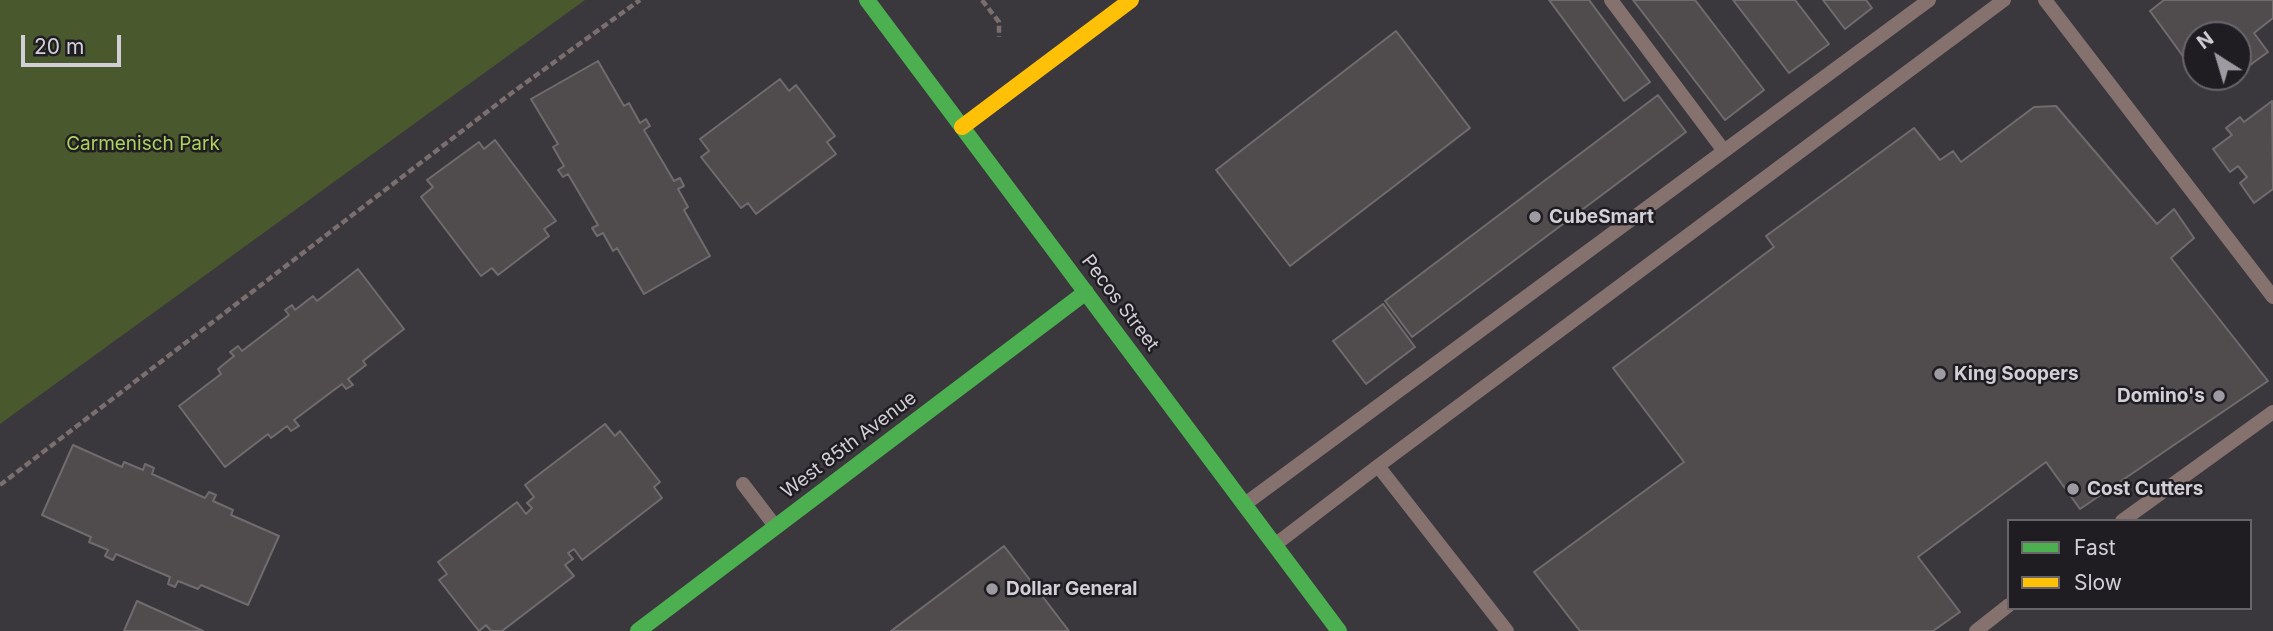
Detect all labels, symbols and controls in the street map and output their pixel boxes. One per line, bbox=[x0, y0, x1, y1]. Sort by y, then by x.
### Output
scale bar bbox=[24, 21, 124, 65]
north arrow bbox=[2182, 21, 2252, 91]
text: N bbox=[2193, 27, 2218, 54]
text: 20 m bbox=[34, 34, 84, 59]
park label: Carmenisch Park bbox=[66, 133, 220, 155]
place label: CubeSmart bbox=[1549, 206, 1654, 228]
marker: CubeSmart bbox=[1527, 209, 1543, 225]
street label: Pecos Street bbox=[1076, 250, 1164, 356]
place label: King Soopers bbox=[1954, 363, 2079, 385]
marker: King Soopers bbox=[1932, 366, 1948, 382]
place label: Domino's bbox=[2117, 385, 2205, 407]
street label: West 85th Avenue bbox=[777, 387, 921, 503]
marker: Domino's bbox=[2211, 388, 2227, 404]
place label: Cost Cutters bbox=[2087, 478, 2203, 500]
marker: Cost Cutters bbox=[2065, 481, 2081, 497]
legend bbox=[2007, 519, 2252, 610]
text: Fast bbox=[2074, 535, 2116, 560]
text: Slow bbox=[2074, 570, 2122, 595]
place label: Dollar General bbox=[1006, 578, 1137, 600]
marker: Dollar General bbox=[984, 581, 1000, 597]

